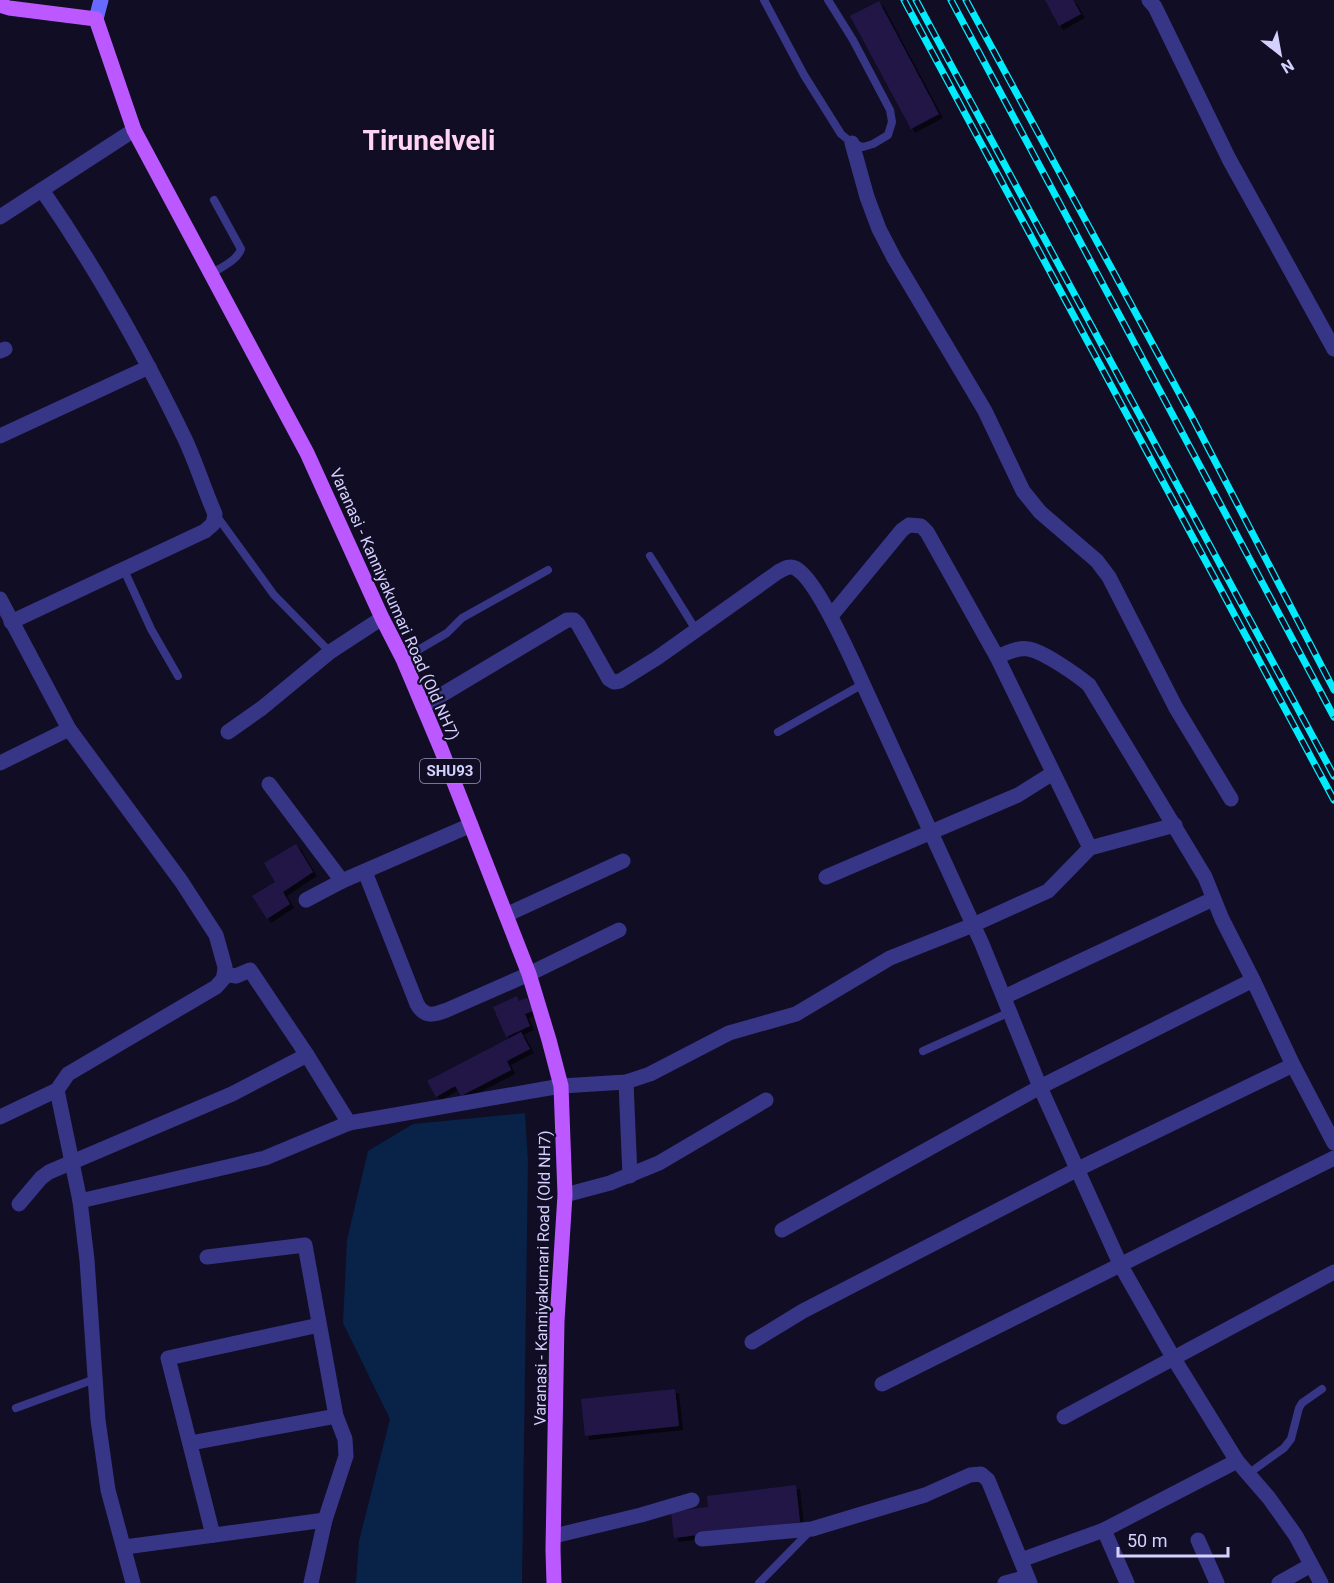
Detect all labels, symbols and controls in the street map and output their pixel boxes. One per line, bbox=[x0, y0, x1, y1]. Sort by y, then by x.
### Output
north arrow bbox=[1250, 24, 1310, 84]
text: N bbox=[1278, 55, 1297, 77]
district label: Tirunelveli bbox=[363, 124, 495, 157]
street label: Varanasi - Kanniyakumari Road (Old NH7) bbox=[326, 465, 463, 743]
road number: SHU93 bbox=[420, 759, 480, 783]
street label: Varanasi - Kanniyakumari Road (Old NH7) bbox=[530, 1130, 555, 1426]
scale bar bbox=[1118, 1520, 1228, 1558]
text: 50 m bbox=[1127, 1530, 1167, 1551]

